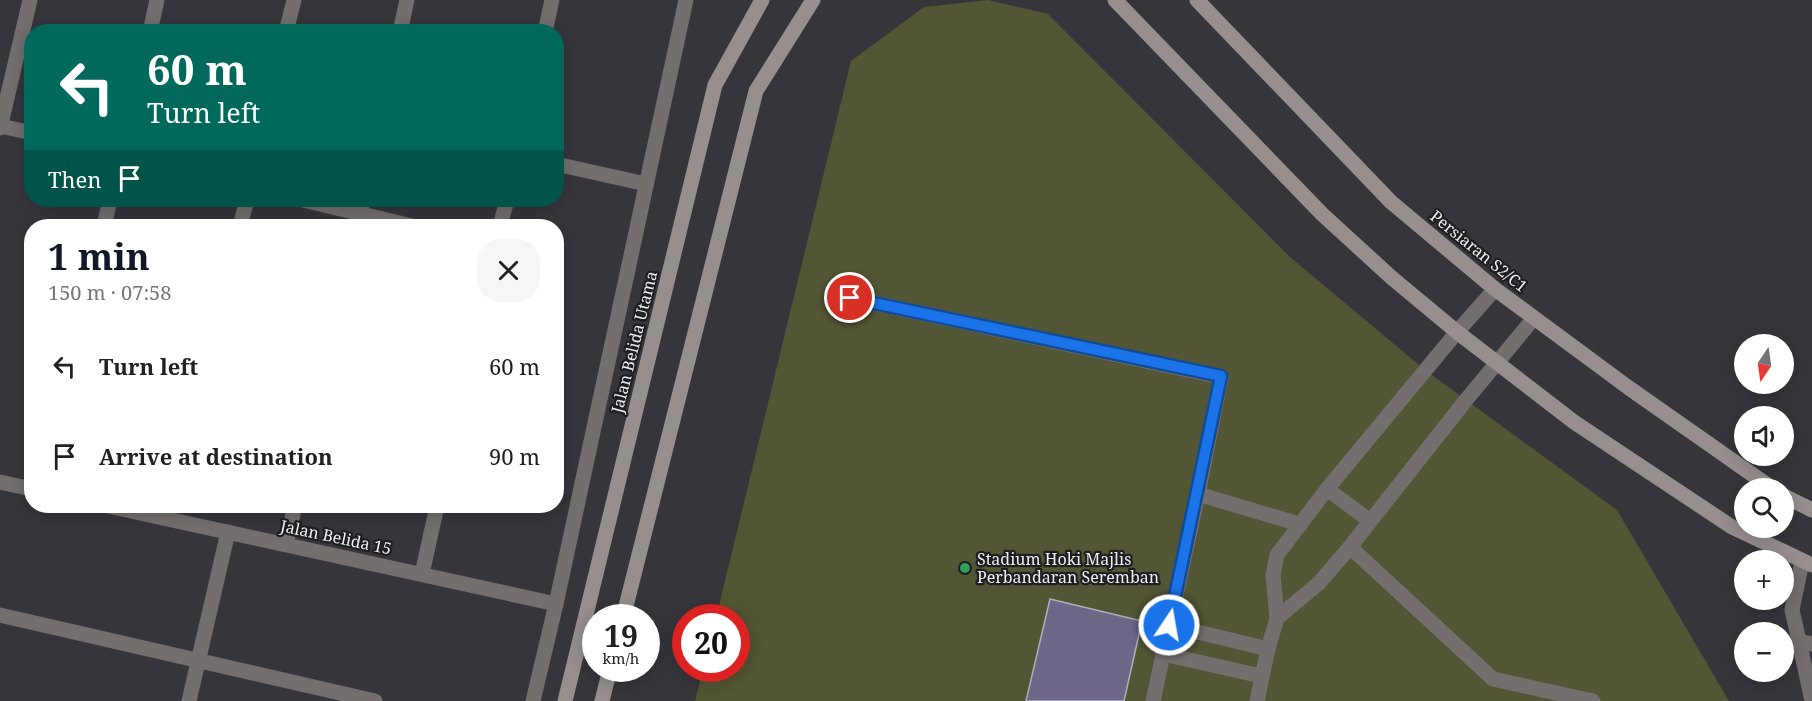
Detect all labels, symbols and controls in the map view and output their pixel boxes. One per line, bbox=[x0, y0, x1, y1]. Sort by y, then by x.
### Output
text: 60 m bbox=[147, 40, 247, 97]
icon: left bbox=[48, 48, 126, 126]
text: Turn left bbox=[147, 94, 260, 131]
icon: arrive bbox=[113, 162, 146, 195]
text: Then bbox=[48, 164, 101, 194]
street label: Persiaran S2/C1 bbox=[1426, 205, 1532, 297]
text: 1 min bbox=[48, 232, 150, 281]
button: close bbox=[477, 239, 540, 302]
street label: Jalan Belida Utama bbox=[605, 269, 662, 416]
pin bbox=[824, 272, 875, 323]
text: 150 m · 07:58 bbox=[48, 279, 171, 306]
icon: arrive bbox=[833, 281, 866, 314]
north arrow bbox=[1734, 334, 1794, 394]
map controls bbox=[1734, 334, 1794, 682]
icon: left bbox=[48, 350, 81, 383]
text: Turn left bbox=[99, 351, 198, 381]
text: 60 m bbox=[489, 351, 540, 381]
button: sound bbox=[1734, 406, 1794, 466]
icon: arrive bbox=[48, 440, 81, 473]
text: Arrive at destination bbox=[99, 441, 333, 471]
text: 90 m bbox=[489, 441, 540, 471]
button: search bbox=[1734, 478, 1794, 538]
street label: Jalan Belida 15 bbox=[277, 514, 394, 560]
place label: Stadium Hoki Majlis Perbandaran Seremban bbox=[977, 548, 1159, 588]
button: + bbox=[1734, 550, 1794, 610]
marker: Stadium Hoki Majlis Perbandaran Seremban bbox=[958, 561, 972, 575]
position arrow bbox=[1137, 593, 1201, 657]
speed limit sign: 20 bbox=[672, 604, 750, 682]
text: 19 bbox=[604, 615, 638, 656]
button: − bbox=[1734, 622, 1794, 682]
text: km/h bbox=[603, 648, 639, 668]

